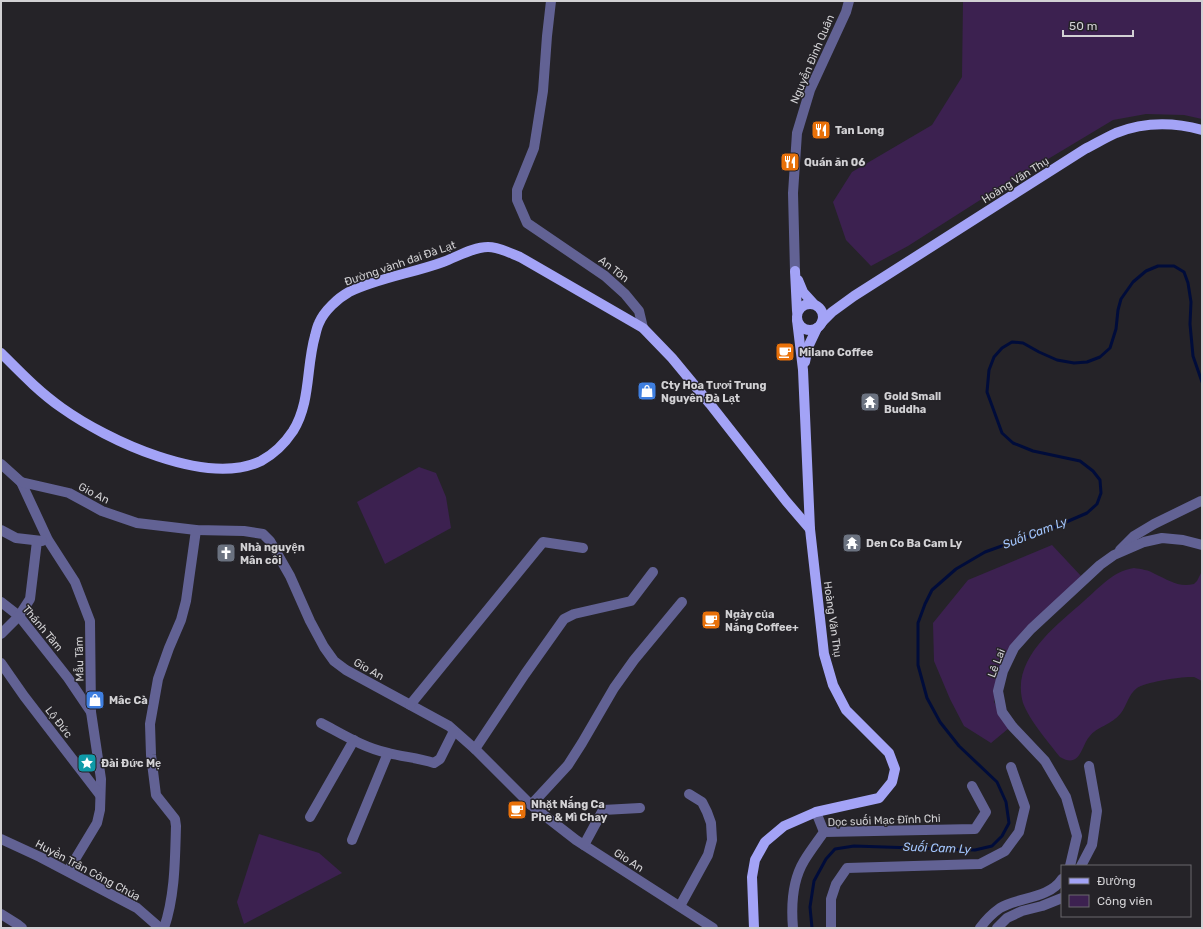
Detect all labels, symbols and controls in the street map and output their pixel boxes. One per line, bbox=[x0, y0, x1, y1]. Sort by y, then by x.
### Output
scale bar bbox=[1063, 12, 1133, 38]
street label: Nguyễn Đình Quân bbox=[788, 13, 837, 106]
text: 50 m bbox=[1069, 19, 1097, 33]
restaurant icon: Tan Long bbox=[810, 119, 832, 141]
place label: Tan Long bbox=[835, 124, 884, 137]
restaurant icon: Quán ăn 06 bbox=[779, 151, 801, 173]
street label: Hoàng Văn Thụ bbox=[979, 155, 1051, 206]
place label: Quán ăn 06 bbox=[804, 156, 865, 169]
street label: Đường vành đai Đà Lạt bbox=[343, 238, 458, 289]
street label: An Tôn bbox=[596, 254, 631, 285]
cafe icon: Milano Coffee bbox=[774, 341, 796, 363]
place label: Milano Coffee bbox=[799, 346, 874, 359]
place label: Cty Hoa Tươi Trung Nguyên Đà Lạt bbox=[661, 379, 766, 405]
shop icon: Cty Hoa Tươi Trung Nguyên Đà Lạt bbox=[636, 380, 658, 402]
place label: Gold Small Buddha bbox=[884, 390, 941, 416]
temple icon: Gold Small Buddha bbox=[859, 391, 881, 413]
street label: Gio An bbox=[76, 480, 111, 507]
water label: Suối Cam Ly bbox=[1000, 514, 1070, 552]
temple icon: Den Co Ba Cam Ly bbox=[841, 532, 863, 554]
place label: Den Co Ba Cam Ly bbox=[866, 537, 962, 550]
place label: Nhà nguyện Mân côi bbox=[240, 541, 305, 567]
church icon: Nhà nguyện Mân côi bbox=[215, 542, 237, 564]
street label: Hoàng Văn Thụ bbox=[821, 580, 844, 658]
street label: Thánh Tâm bbox=[20, 603, 66, 654]
place label: Ngày của Nắng Coffee+ bbox=[725, 608, 799, 634]
cafe icon: Ngày của Nắng Coffee+ bbox=[700, 609, 722, 631]
street label: Mẫu Tâm bbox=[72, 636, 86, 682]
street label: Lê Lai bbox=[985, 647, 1008, 679]
street label: Gio An bbox=[351, 656, 386, 683]
shop icon: Mâc Cà bbox=[84, 689, 106, 711]
place label: Mâc Cà bbox=[109, 694, 148, 707]
street label: Lộ Đức bbox=[42, 704, 75, 741]
place icon: Đài Đức Mẹ bbox=[76, 752, 98, 774]
place label: Đài Đức Mẹ bbox=[101, 757, 161, 770]
place label: Nhặt Nắng Ca Phe & Mì Chay bbox=[531, 796, 608, 824]
cafe icon: Nhặt Nắng Ca Phe & Mì Chay bbox=[506, 799, 528, 821]
street label: Dọc suối Mạc Đĩnh Chi bbox=[827, 811, 941, 829]
street label: Huyền Trân Công Chúa bbox=[33, 836, 143, 904]
water label: Suối Cam Ly bbox=[903, 839, 972, 856]
street label: Gio An bbox=[611, 846, 646, 875]
legend bbox=[1061, 865, 1191, 917]
text: Đường bbox=[1097, 874, 1136, 888]
text: Công viên bbox=[1097, 894, 1152, 908]

